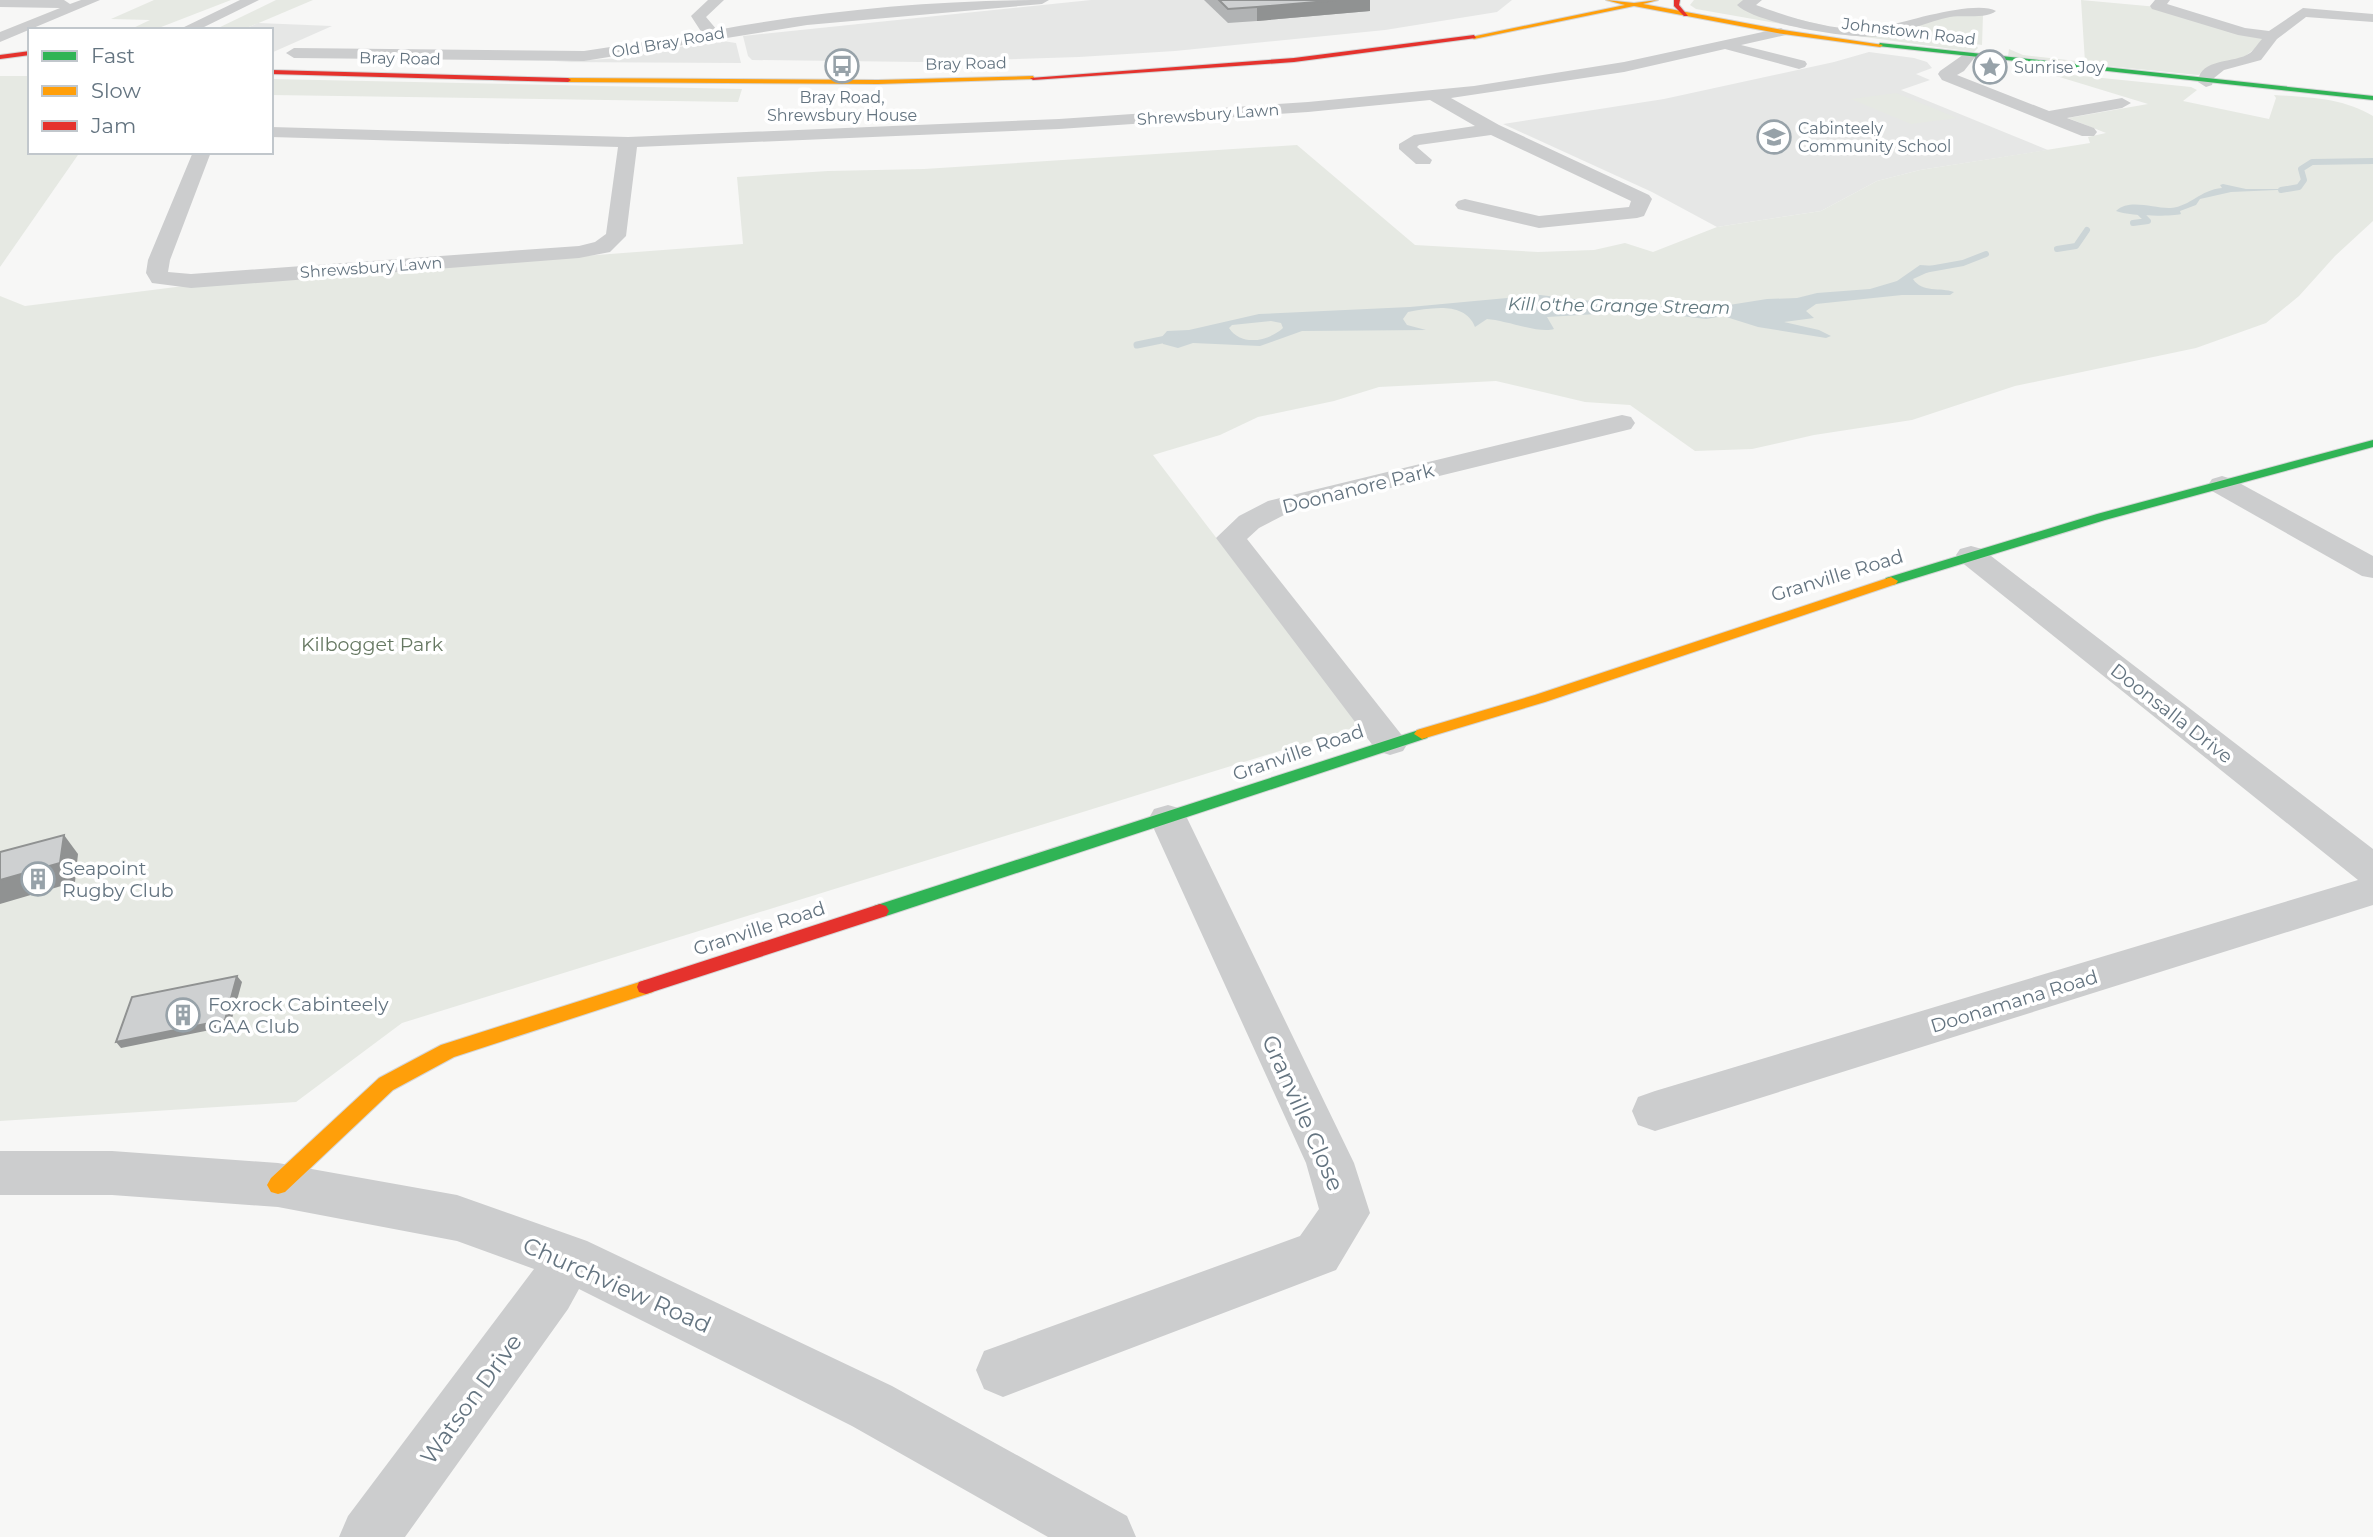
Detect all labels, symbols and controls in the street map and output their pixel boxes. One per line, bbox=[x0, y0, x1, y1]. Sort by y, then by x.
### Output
street label: Johnstown Road bbox=[1840, 14, 1977, 49]
street label: Old Bray Road bbox=[610, 23, 726, 62]
legend bbox=[28, 28, 273, 154]
text: Fast bbox=[91, 43, 135, 68]
bus stop icon: Bray Road, Shrewsbury House bbox=[823, 47, 861, 85]
street label: Bray Road bbox=[359, 48, 441, 69]
place icon: Sunrise Joy bbox=[1971, 48, 2009, 86]
street label: Bray Road bbox=[925, 53, 1007, 74]
place label: Sunrise Joy bbox=[2014, 58, 2104, 77]
text: Slow bbox=[91, 78, 141, 103]
place label: Bray Road, Shrewsbury House bbox=[767, 88, 917, 125]
street label: Shrewsbury Lawn bbox=[1136, 100, 1280, 129]
text: Jam bbox=[90, 113, 136, 138]
school or university icon: Cabinteely Community School bbox=[1755, 118, 1793, 156]
place label: Cabinteely Community School bbox=[1798, 119, 1951, 156]
street label: Shrewsbury Lawn bbox=[299, 253, 443, 282]
water label: Kill o'the Grange Stream bbox=[1508, 293, 1730, 319]
street label: Doonanore Park bbox=[1280, 458, 1437, 518]
street label: Granville Road bbox=[1768, 544, 1906, 607]
park label: Kilbogget Park bbox=[301, 633, 444, 656]
street label: Doonsalla Drive bbox=[2106, 658, 2237, 768]
street label: Granville Road bbox=[1230, 719, 1367, 786]
place label: Seapoint Rugby Club bbox=[62, 857, 174, 902]
building icon: Seapoint Rugby Club bbox=[19, 860, 57, 898]
street label: Granville Road bbox=[690, 896, 828, 961]
street label: Doonamana Road bbox=[1928, 965, 2101, 1038]
place label: Foxrock Cabinteely GAA Club bbox=[208, 993, 389, 1038]
building icon: Foxrock Cabinteely GAA Club bbox=[164, 996, 202, 1034]
street label: Granville Close bbox=[1256, 1031, 1350, 1195]
street label: Churchview Road bbox=[519, 1231, 715, 1339]
street label: Watson Drive bbox=[414, 1328, 528, 1470]

